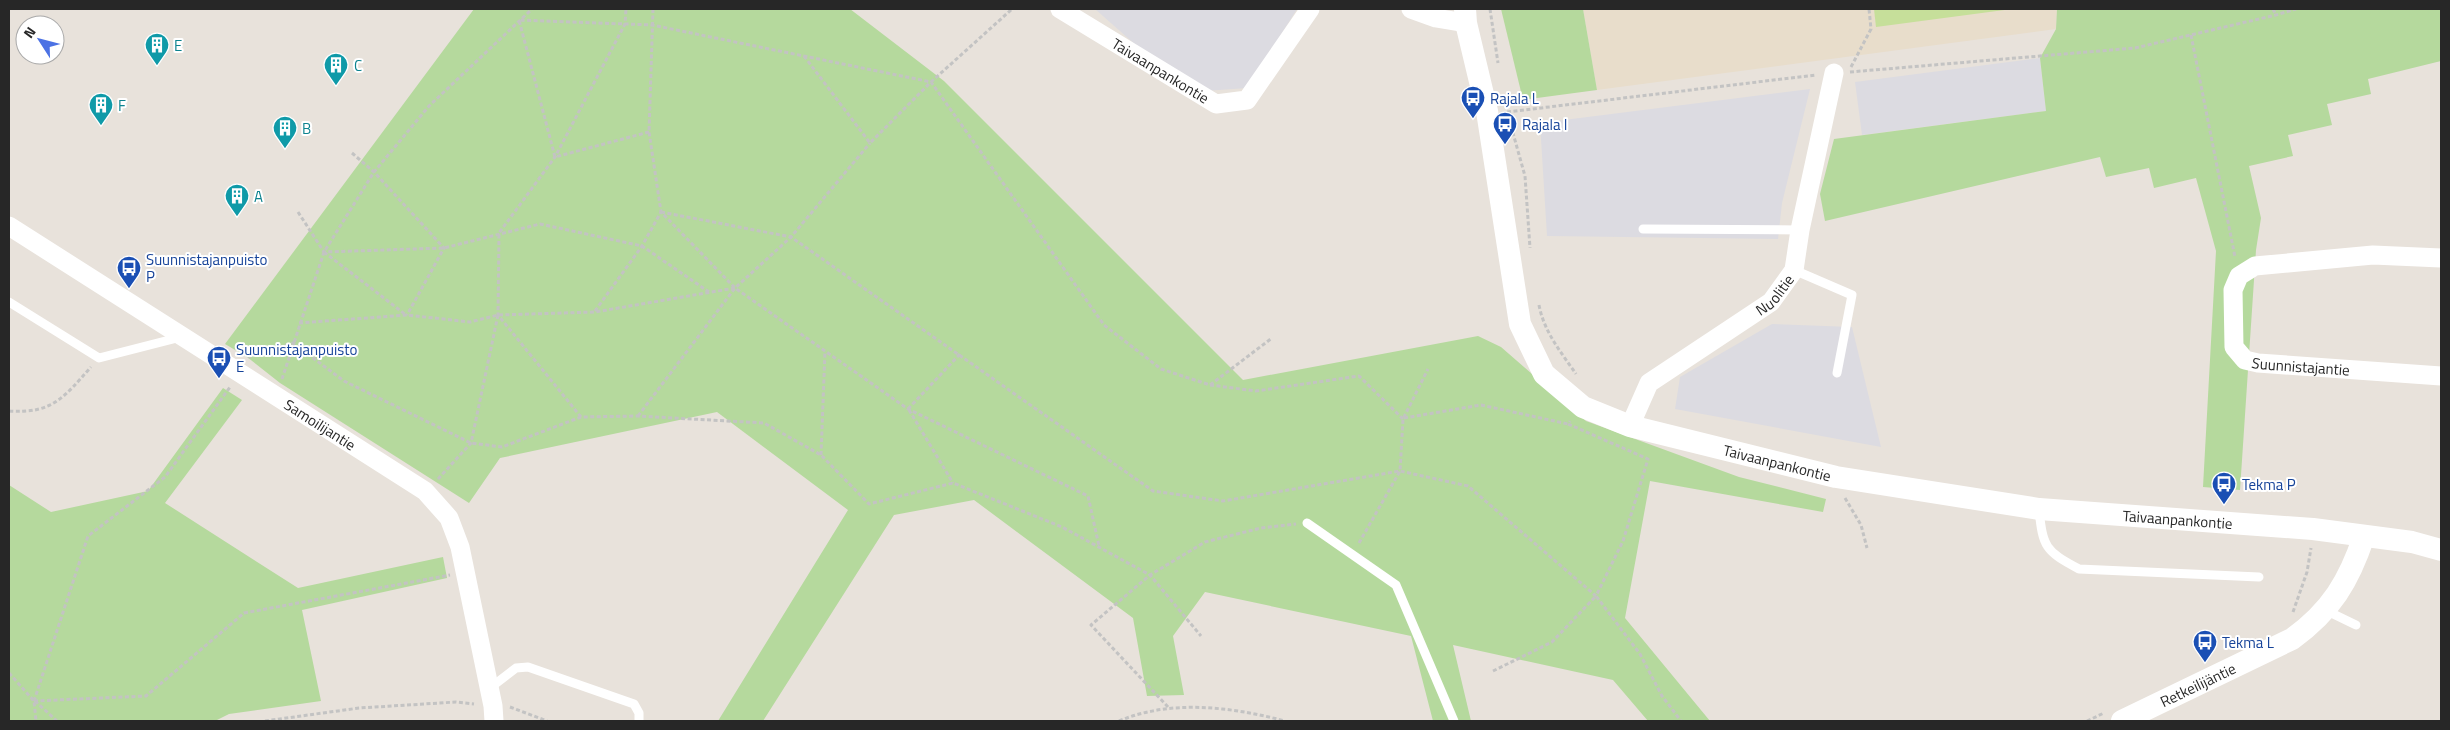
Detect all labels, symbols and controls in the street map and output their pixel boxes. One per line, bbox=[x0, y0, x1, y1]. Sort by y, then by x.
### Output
north arrow bbox=[15, 15, 65, 65]
text: N bbox=[18, 22, 40, 42]
building icon: E bbox=[144, 32, 170, 66]
street label: Taivaanpankontie bbox=[1108, 32, 1214, 109]
place label: E bbox=[174, 34, 182, 57]
building icon: C bbox=[323, 52, 349, 86]
place label: C bbox=[354, 54, 362, 77]
bus stop icon: Rajala L bbox=[1460, 85, 1486, 119]
place label: Rajala L bbox=[1490, 87, 1539, 110]
building icon: F bbox=[88, 92, 114, 126]
place label: F bbox=[118, 94, 126, 117]
bus stop icon: Rajala I bbox=[1492, 111, 1518, 145]
place label: Rajala I bbox=[1522, 113, 1568, 136]
building icon: B bbox=[272, 115, 298, 149]
place label: B bbox=[302, 117, 311, 140]
building icon: A bbox=[224, 183, 250, 217]
place label: A bbox=[254, 185, 263, 208]
place label: Suunnistajanpuisto P bbox=[146, 248, 267, 288]
bus stop icon: Suunnistajanpuisto P bbox=[116, 255, 142, 289]
street label: Nuolitie bbox=[1751, 269, 1799, 321]
place label: Suunnistajanpuisto E bbox=[236, 338, 357, 378]
bus stop icon: Suunnistajanpuisto E bbox=[206, 345, 232, 379]
street label: Suunnistajantie bbox=[2249, 350, 2351, 381]
street label: Samoilijantie bbox=[280, 393, 361, 456]
street label: Taivaanpankontie bbox=[1721, 438, 1833, 487]
bus stop icon: Tekma P bbox=[2211, 471, 2237, 505]
place label: Tekma P bbox=[2242, 473, 2296, 496]
street label: Taivaanpankontie bbox=[2122, 504, 2233, 535]
bus stop icon: Tekma L bbox=[2192, 629, 2218, 663]
place label: Tekma L bbox=[2222, 631, 2274, 654]
street label: Retkeilijäntie bbox=[2156, 656, 2239, 713]

